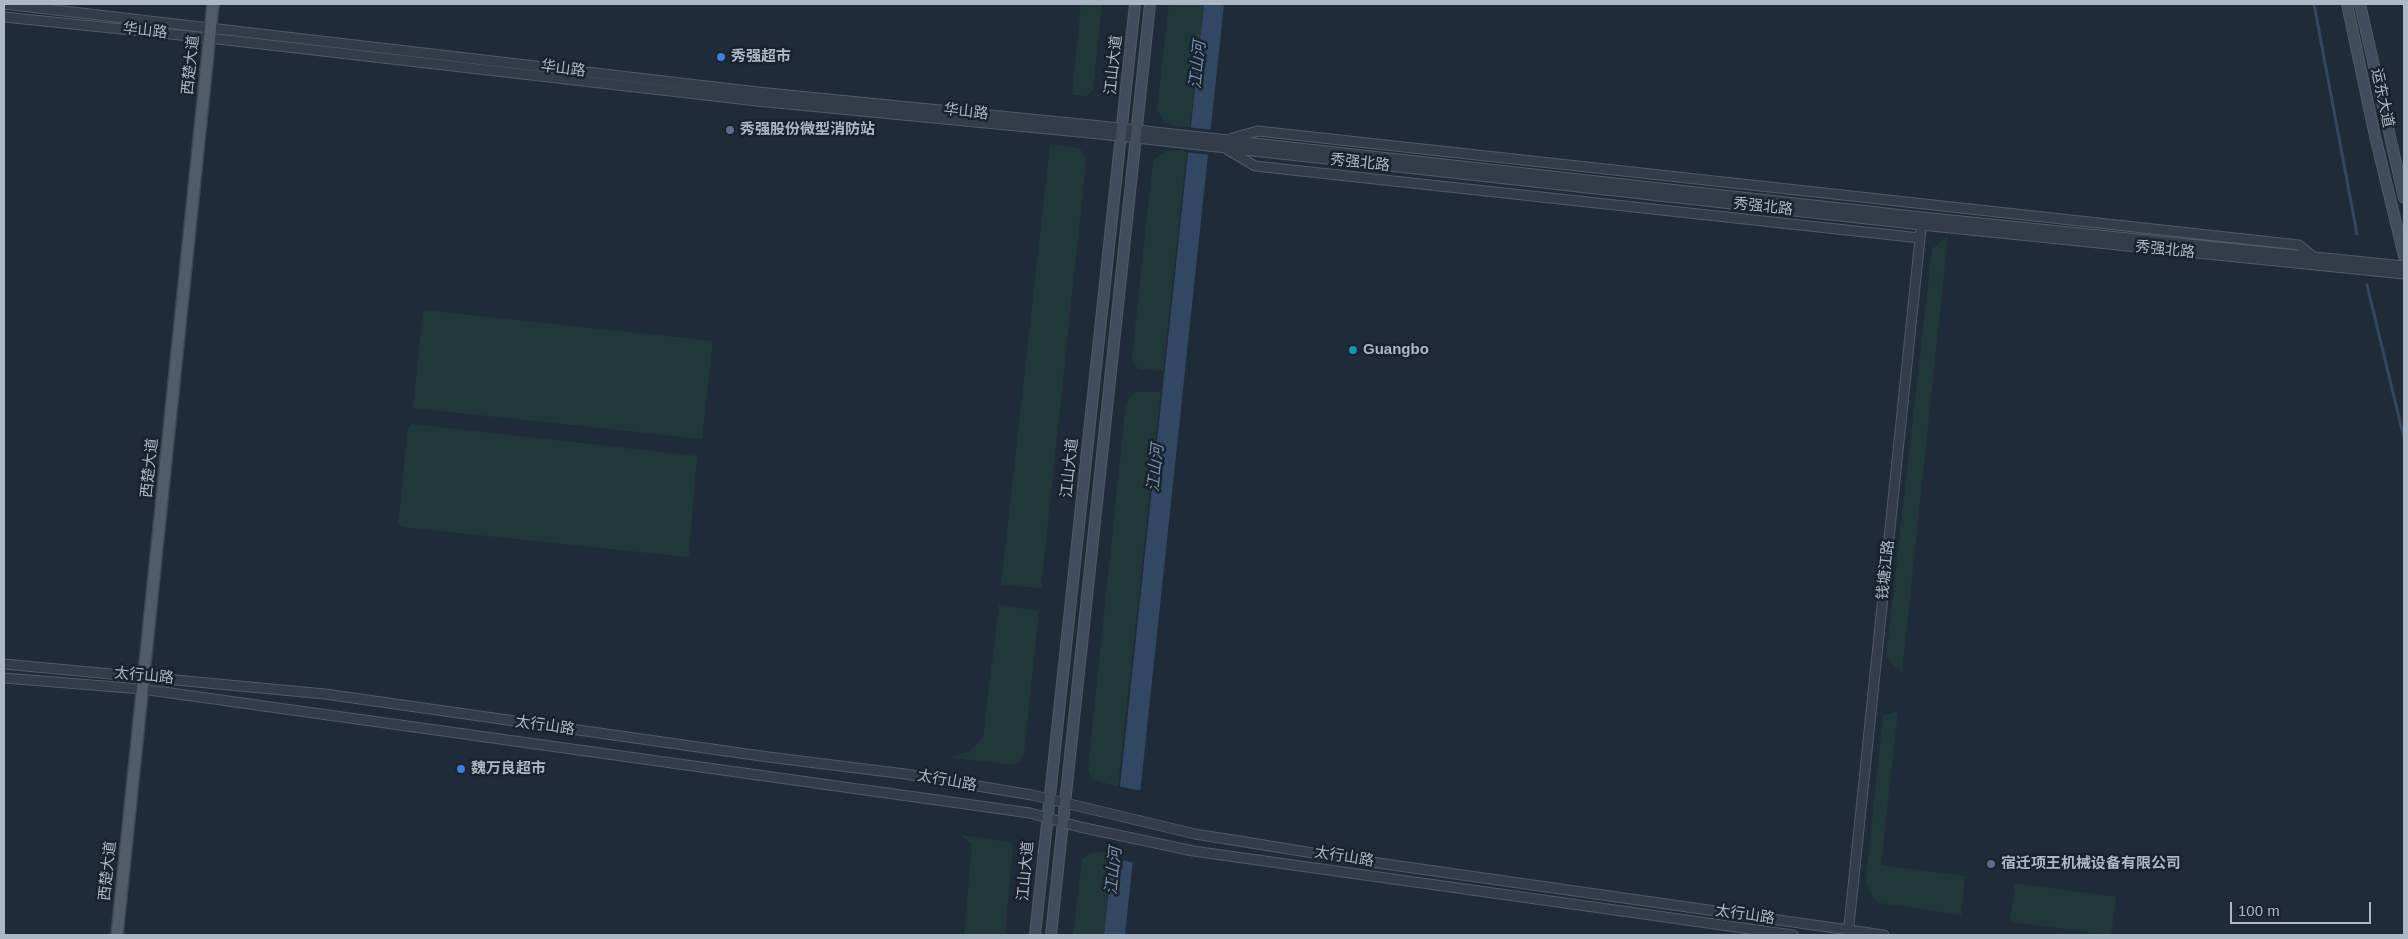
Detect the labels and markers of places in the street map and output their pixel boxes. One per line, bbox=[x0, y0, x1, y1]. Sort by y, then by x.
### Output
place label: 秀强超市 bbox=[731, 48, 791, 66]
marker: 秀强超市 bbox=[715, 51, 727, 63]
place label: 秀强股份微型消防站 bbox=[740, 121, 875, 139]
marker: 秀强股份微型消防站 bbox=[724, 124, 736, 136]
place label: Guangbo bbox=[1363, 341, 1429, 359]
marker: Guangbo bbox=[1347, 344, 1359, 356]
place label: 魏万良超市 bbox=[471, 760, 546, 778]
marker: 魏万良超市 bbox=[455, 763, 467, 775]
place label: 宿迁项王机械设备有限公司 bbox=[2001, 855, 2181, 873]
marker: 宿迁项王机械设备有限公司 bbox=[1985, 858, 1997, 870]

